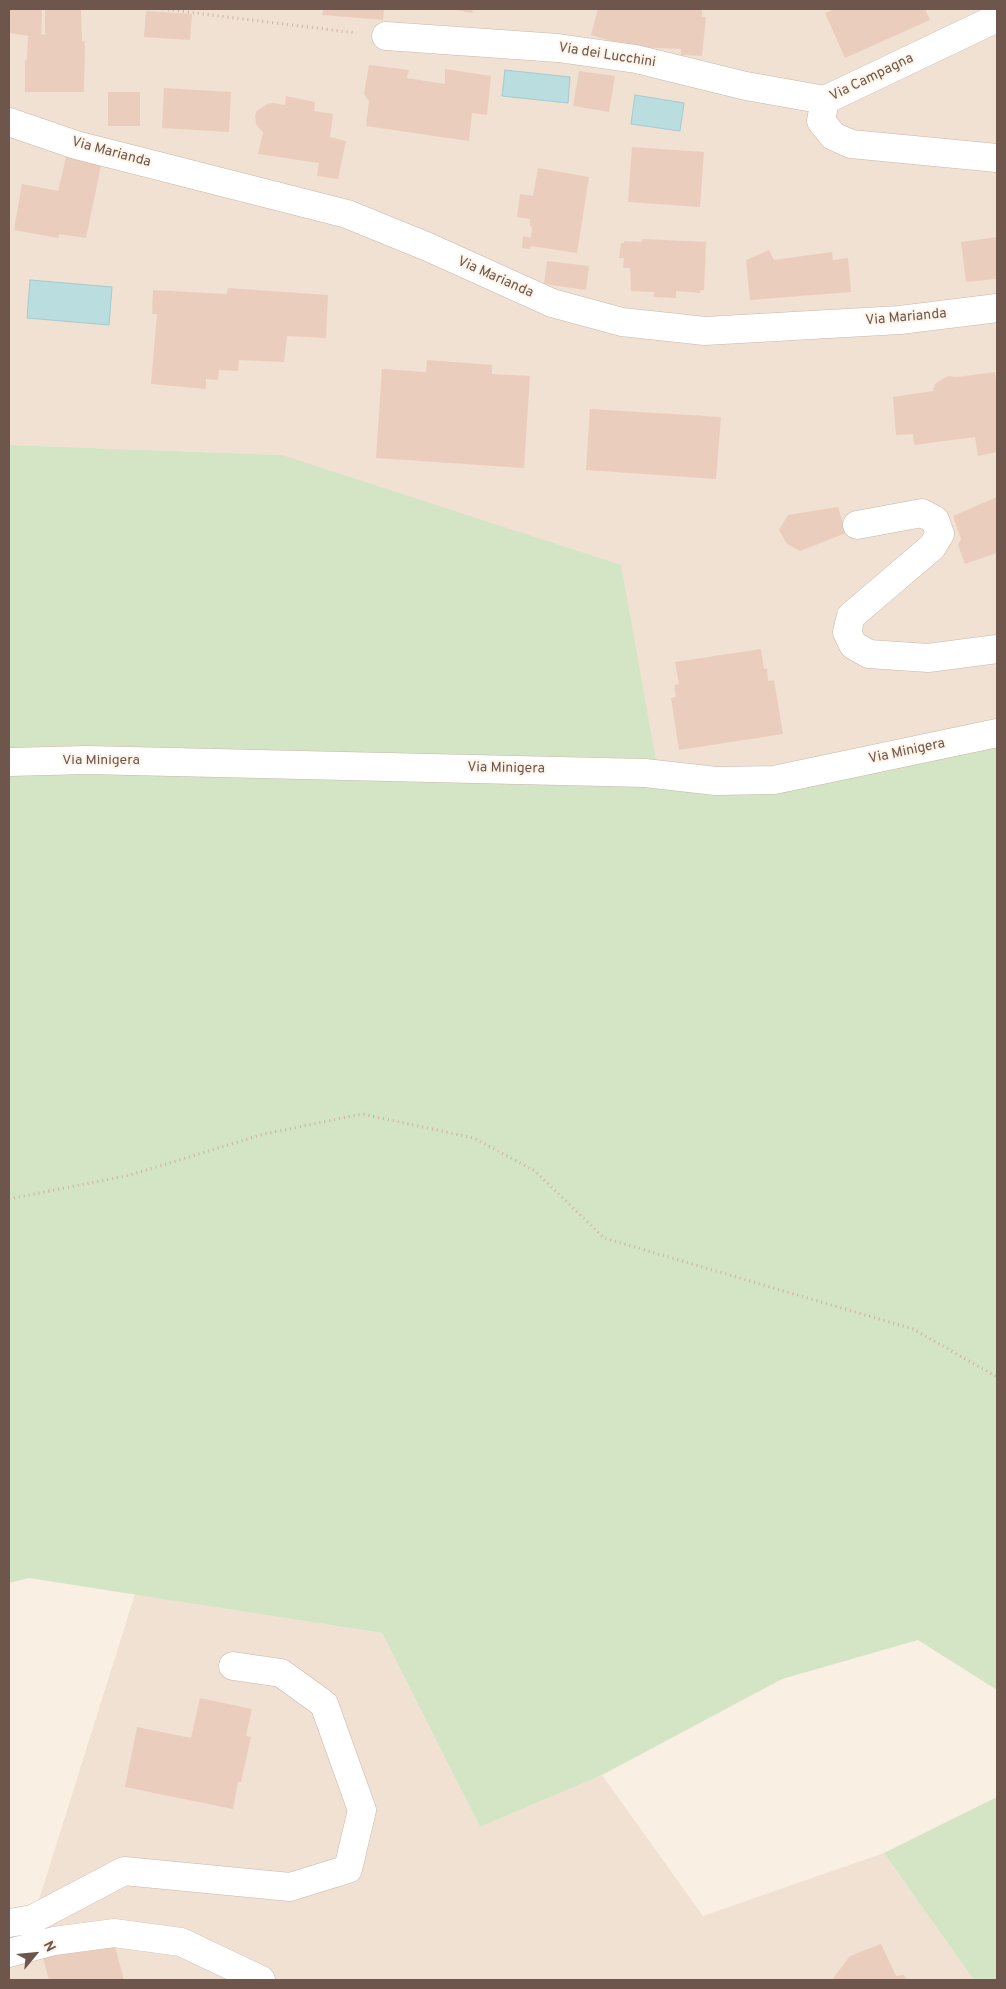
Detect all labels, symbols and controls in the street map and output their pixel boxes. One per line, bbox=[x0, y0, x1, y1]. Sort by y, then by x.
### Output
street label: Via dei Lucchini bbox=[557, 40, 657, 72]
street label: Via Campagna bbox=[827, 51, 917, 105]
street label: Via Marianda bbox=[69, 134, 153, 172]
street label: Via Marianda bbox=[454, 254, 536, 302]
street label: Via Marianda bbox=[865, 306, 947, 330]
street label: Via Minigera bbox=[867, 736, 947, 768]
street label: Via Minigera bbox=[62, 753, 140, 769]
street label: Via Minigera bbox=[467, 760, 545, 778]
north arrow bbox=[10, 1929, 60, 1979]
text: N bbox=[39, 1938, 59, 1955]

